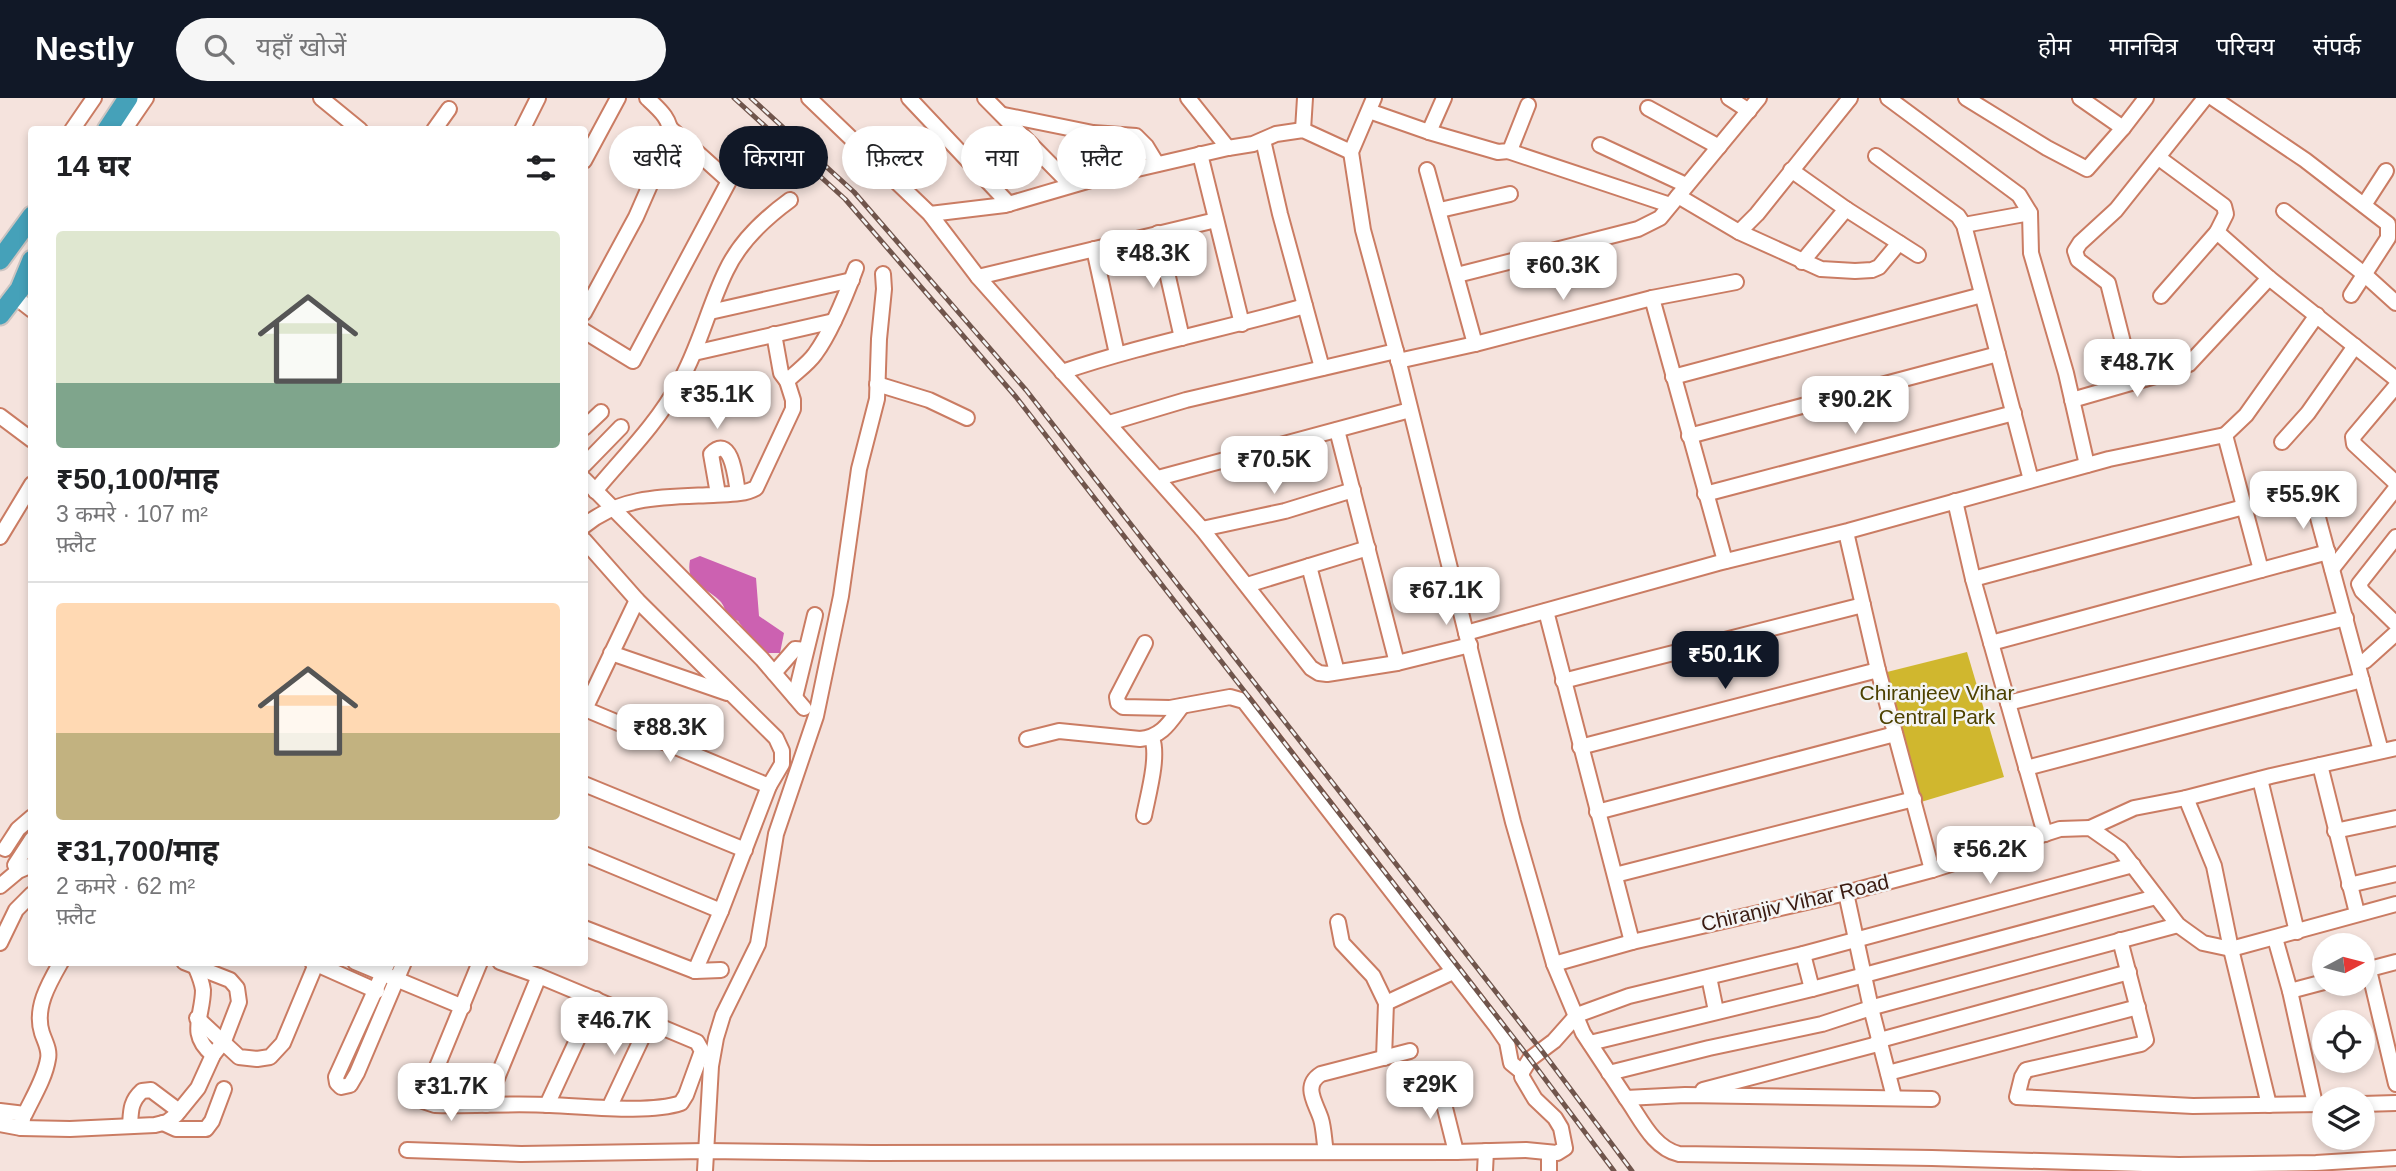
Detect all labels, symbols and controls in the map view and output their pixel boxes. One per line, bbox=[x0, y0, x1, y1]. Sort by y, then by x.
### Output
search box bbox=[176, 18, 666, 81]
text: Nestly bbox=[35, 30, 134, 67]
icon: search bbox=[200, 30, 238, 68]
text: यहाँ खोजें bbox=[256, 32, 346, 62]
text: होम bbox=[2038, 33, 2071, 60]
text: मानचित्र bbox=[2109, 33, 2178, 60]
text: परिचय bbox=[2216, 33, 2275, 60]
text: संपर्क bbox=[2313, 33, 2361, 60]
chip: खरीदें bbox=[609, 126, 705, 189]
chip: किराया bbox=[719, 126, 828, 189]
chip: फ़िल्टर bbox=[842, 126, 947, 189]
chip: नया bbox=[961, 126, 1043, 189]
chip: फ़्लैट bbox=[1057, 126, 1146, 189]
text: 14 घर bbox=[56, 149, 130, 182]
icon: filters bbox=[522, 149, 560, 187]
pin: ₹48.3K bbox=[1096, 230, 1210, 290]
text: ₹48.3K bbox=[1116, 240, 1190, 266]
pin: ₹60.3K bbox=[1506, 242, 1620, 302]
text: ₹60.3K bbox=[1526, 252, 1600, 278]
icon: home bbox=[245, 276, 371, 402]
pin: ₹48.7K bbox=[2080, 340, 2194, 399]
text: ₹48.7K bbox=[2100, 349, 2174, 375]
pin: ₹35.1K bbox=[660, 372, 774, 431]
pin: ₹90.2K bbox=[1798, 376, 1912, 436]
text: ₹35.1K bbox=[680, 381, 754, 407]
text: ₹90.2K bbox=[1818, 386, 1892, 412]
pin: ₹70.5K bbox=[1217, 436, 1331, 496]
text: ₹70.5K bbox=[1237, 446, 1311, 472]
text: ₹50,100/माह bbox=[56, 462, 219, 495]
pin: ₹55.9K bbox=[2246, 472, 2360, 531]
text: ₹55.9K bbox=[2266, 481, 2340, 507]
text: 3 कमरे · 107 m² bbox=[56, 501, 208, 527]
text: फ़्लैट bbox=[56, 531, 96, 557]
pin: ₹67.1K bbox=[1389, 568, 1503, 627]
text: ₹67.1K bbox=[1409, 577, 1483, 603]
pin: ₹50.1K bbox=[1668, 632, 1782, 691]
text: ₹50.1K bbox=[1688, 641, 1762, 667]
icon: home bbox=[245, 648, 371, 774]
park label: Chiranjeev Vihar Central Park bbox=[1860, 681, 2014, 728]
pin: ₹88.3K bbox=[613, 704, 727, 764]
text: ₹88.3K bbox=[633, 714, 707, 740]
pin: ₹56.2K bbox=[1933, 826, 2047, 886]
text: ₹31,700/माह bbox=[56, 834, 219, 867]
text: ₹56.2K bbox=[1953, 836, 2027, 862]
street label: Chiranjiv Vihar Road bbox=[1699, 870, 1891, 935]
text: 2 कमरे · 62 m² bbox=[56, 873, 195, 899]
text: फ़्लैट bbox=[56, 903, 96, 929]
north arrow bbox=[2312, 933, 2375, 996]
map controls bbox=[2312, 933, 2375, 1150]
pin: ₹46.7K bbox=[557, 998, 671, 1057]
text: ₹46.7K bbox=[577, 1007, 651, 1033]
button: locate bbox=[2312, 1010, 2375, 1073]
pin: ₹29K bbox=[1389, 1062, 1471, 1121]
pin: ₹31.7K bbox=[394, 1063, 508, 1123]
text: ₹29K bbox=[1402, 1071, 1458, 1097]
text: ₹31.7K bbox=[414, 1073, 488, 1099]
button: layers bbox=[2312, 1087, 2375, 1150]

